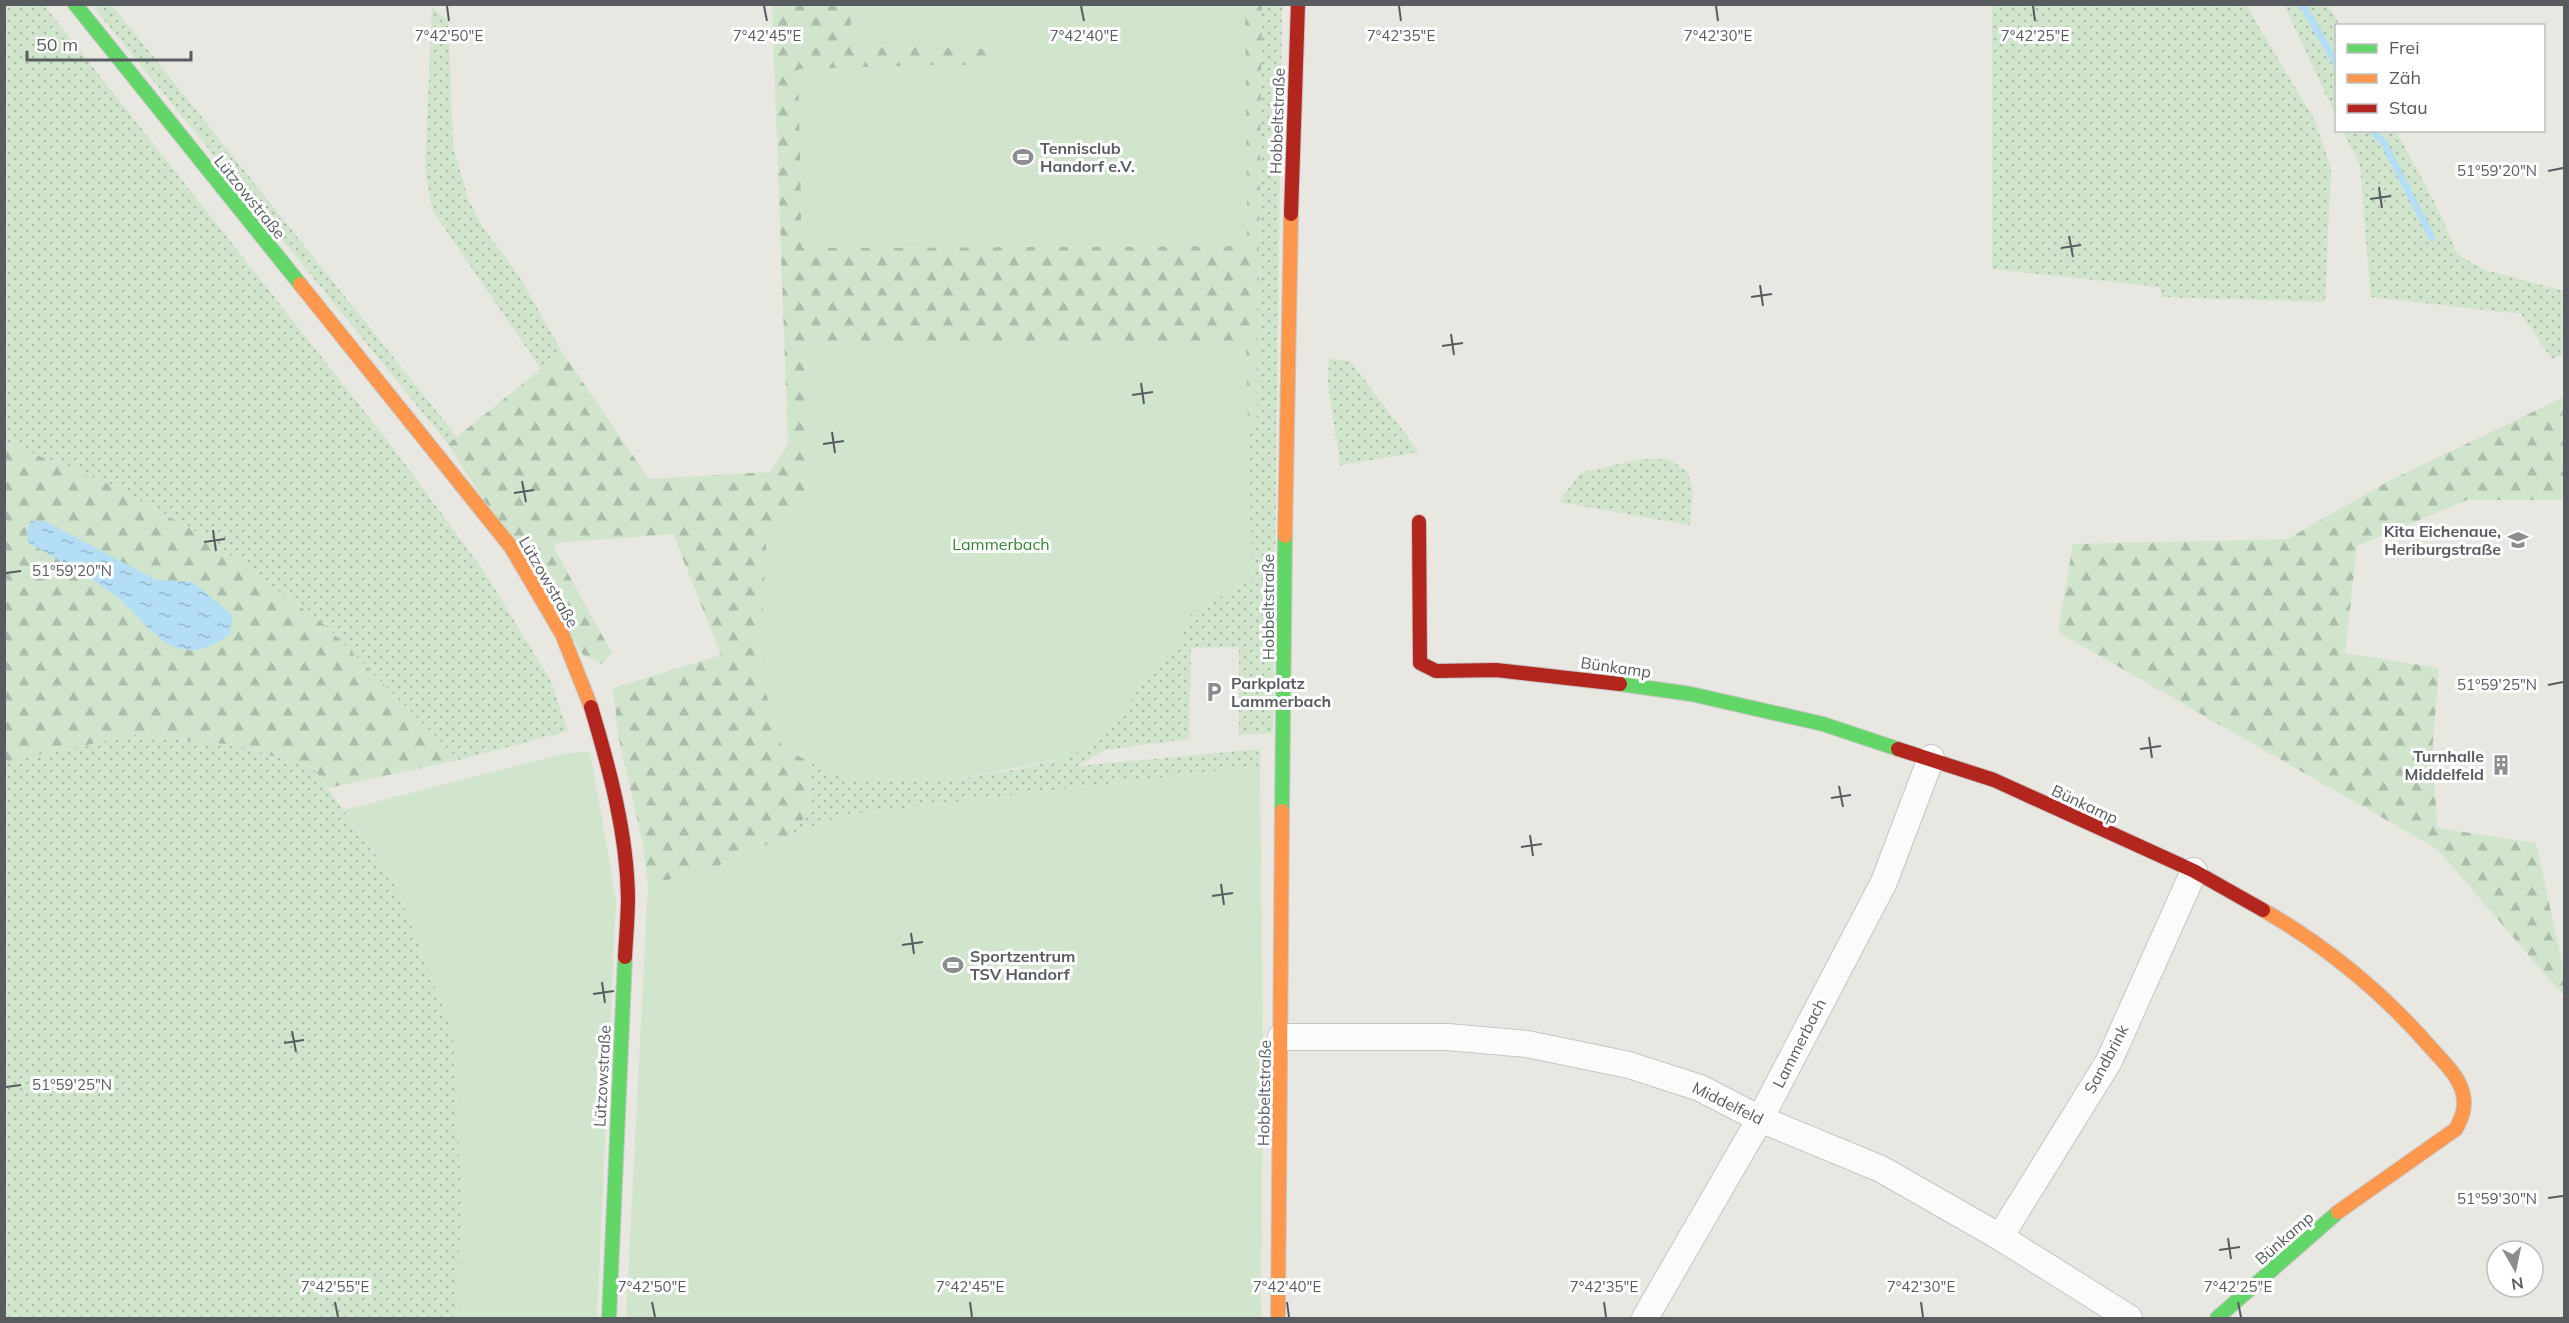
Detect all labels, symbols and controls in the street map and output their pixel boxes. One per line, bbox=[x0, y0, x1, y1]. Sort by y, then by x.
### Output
scale bar bbox=[27, 24, 190, 62]
legend bbox=[2335, 24, 2545, 132]
text: 7°42'50"E bbox=[415, 26, 483, 45]
text: 7°42'45"E bbox=[733, 26, 801, 45]
text: 7°42'40"E bbox=[1050, 26, 1118, 45]
text: 7°42'35"E bbox=[1367, 26, 1435, 45]
text: 7°42'30"E bbox=[1684, 26, 1752, 45]
text: 7°42'25"E bbox=[2001, 26, 2069, 45]
text: 50 m bbox=[36, 33, 78, 56]
text: Frei bbox=[2389, 36, 2419, 59]
text: Zäh bbox=[2389, 66, 2421, 89]
street label: Hobbeltstraße bbox=[1265, 68, 1289, 174]
text: Stau bbox=[2389, 96, 2428, 119]
place label: Tennisclub Handorf e.V. bbox=[1040, 138, 1135, 176]
sports icon: Tennisclub Handorf e.V. bbox=[1011, 145, 1035, 169]
street label: Lützowstraße bbox=[210, 151, 290, 243]
text: 51°59'20"N bbox=[2457, 161, 2537, 180]
place label: Kita Eichenaue, Heriburgstraße bbox=[2384, 521, 2501, 559]
school or university icon: Kita Eichenaue, Heriburgstraße bbox=[2506, 528, 2530, 552]
street label: Lützowstraße bbox=[515, 533, 583, 631]
park label: Lammerbach bbox=[952, 534, 1050, 554]
street label: Hobbeltstraße bbox=[1258, 554, 1278, 660]
text: 51°59'20"N bbox=[32, 561, 112, 580]
street label: Bünkamp bbox=[1580, 652, 1652, 682]
place label: Parkplatz Lammerbach bbox=[1231, 673, 1331, 711]
text: 51°59'25"N bbox=[2457, 675, 2537, 694]
parking icon: Parkplatz Lammerbach bbox=[1202, 680, 1226, 704]
place label: Turnhalle Middelfeld bbox=[2405, 746, 2484, 784]
building icon: Turnhalle Middelfeld bbox=[2489, 753, 2513, 777]
street label: Bünkamp bbox=[2049, 780, 2121, 828]
place label: Sportzentrum TSV Handorf bbox=[970, 946, 1076, 984]
sports icon: Sportzentrum TSV Handorf bbox=[941, 953, 965, 977]
street label: Lammerbach bbox=[1768, 995, 1830, 1091]
street label: Sandbrink bbox=[2079, 1020, 2133, 1097]
street label: Lützowstraße bbox=[589, 1025, 615, 1127]
street label: Hobbeltstraße bbox=[1253, 1040, 1275, 1146]
text: 51°59'25"N bbox=[32, 1075, 112, 1094]
street label: Middelfeld bbox=[1689, 1077, 1767, 1129]
text: 51°59'30"N bbox=[2457, 1189, 2537, 1208]
street label: Bünkamp bbox=[2251, 1207, 2317, 1269]
north arrow bbox=[2485, 1239, 2545, 1299]
text: N bbox=[2510, 1273, 2525, 1295]
text: 7°42'55"E bbox=[301, 1277, 369, 1296]
text: 7°42'50"E bbox=[618, 1277, 686, 1296]
text: 7°42'45"E bbox=[936, 1277, 1004, 1296]
text: 7°42'40"E bbox=[1253, 1277, 1321, 1296]
text: 7°42'35"E bbox=[1570, 1277, 1638, 1296]
text: 7°42'30"E bbox=[1887, 1277, 1955, 1296]
text: 7°42'25"E bbox=[2204, 1277, 2272, 1296]

